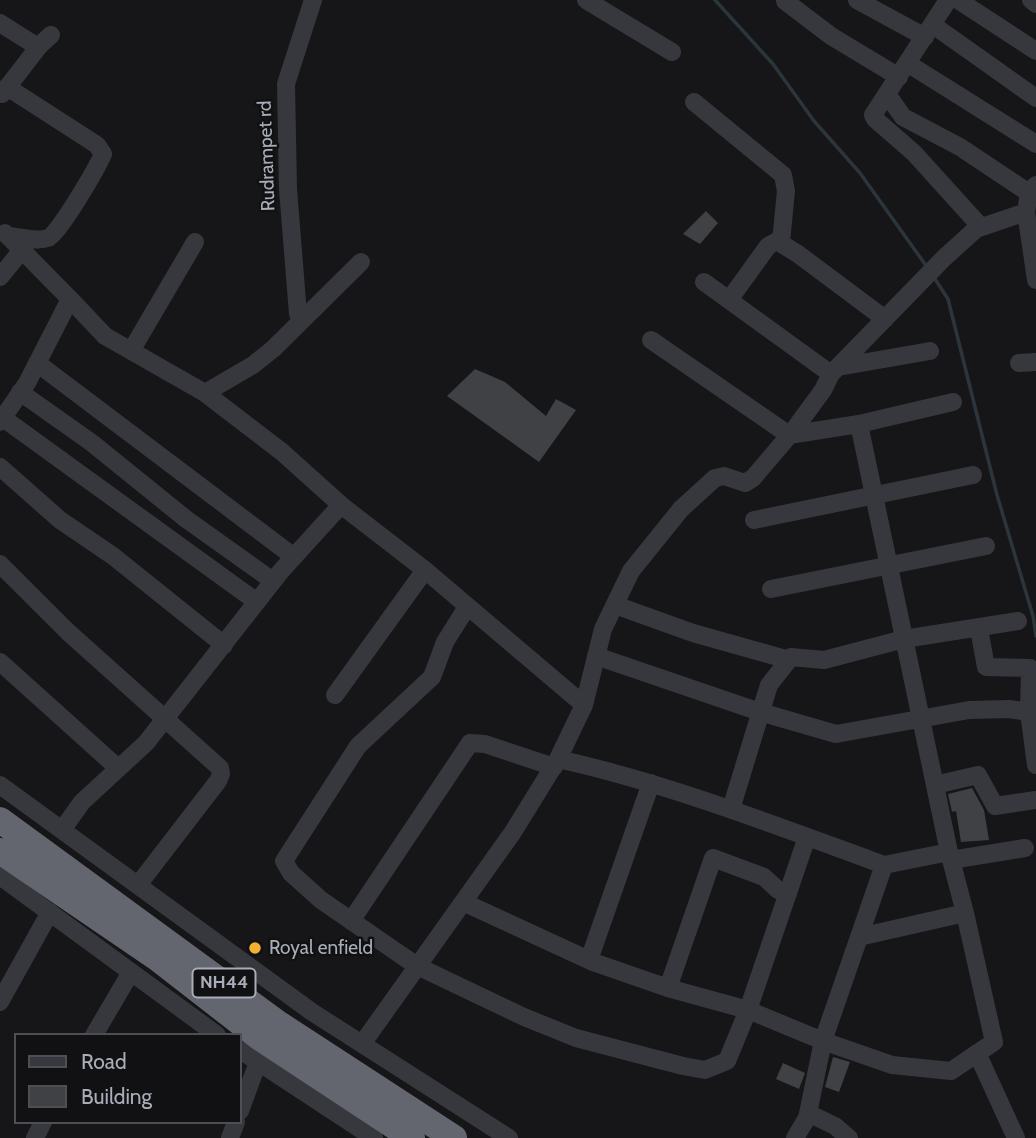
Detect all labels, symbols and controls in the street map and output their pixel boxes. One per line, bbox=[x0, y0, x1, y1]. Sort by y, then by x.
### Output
street label: Rudrampet rd bbox=[254, 100, 280, 212]
place label: Royal enfield bbox=[269, 937, 373, 959]
marker: Royal enfield bbox=[247, 940, 263, 956]
road number: NH44 bbox=[192, 968, 256, 998]
legend bbox=[14, 1033, 242, 1124]
text: Road bbox=[81, 1049, 127, 1074]
text: Building bbox=[81, 1084, 152, 1109]

